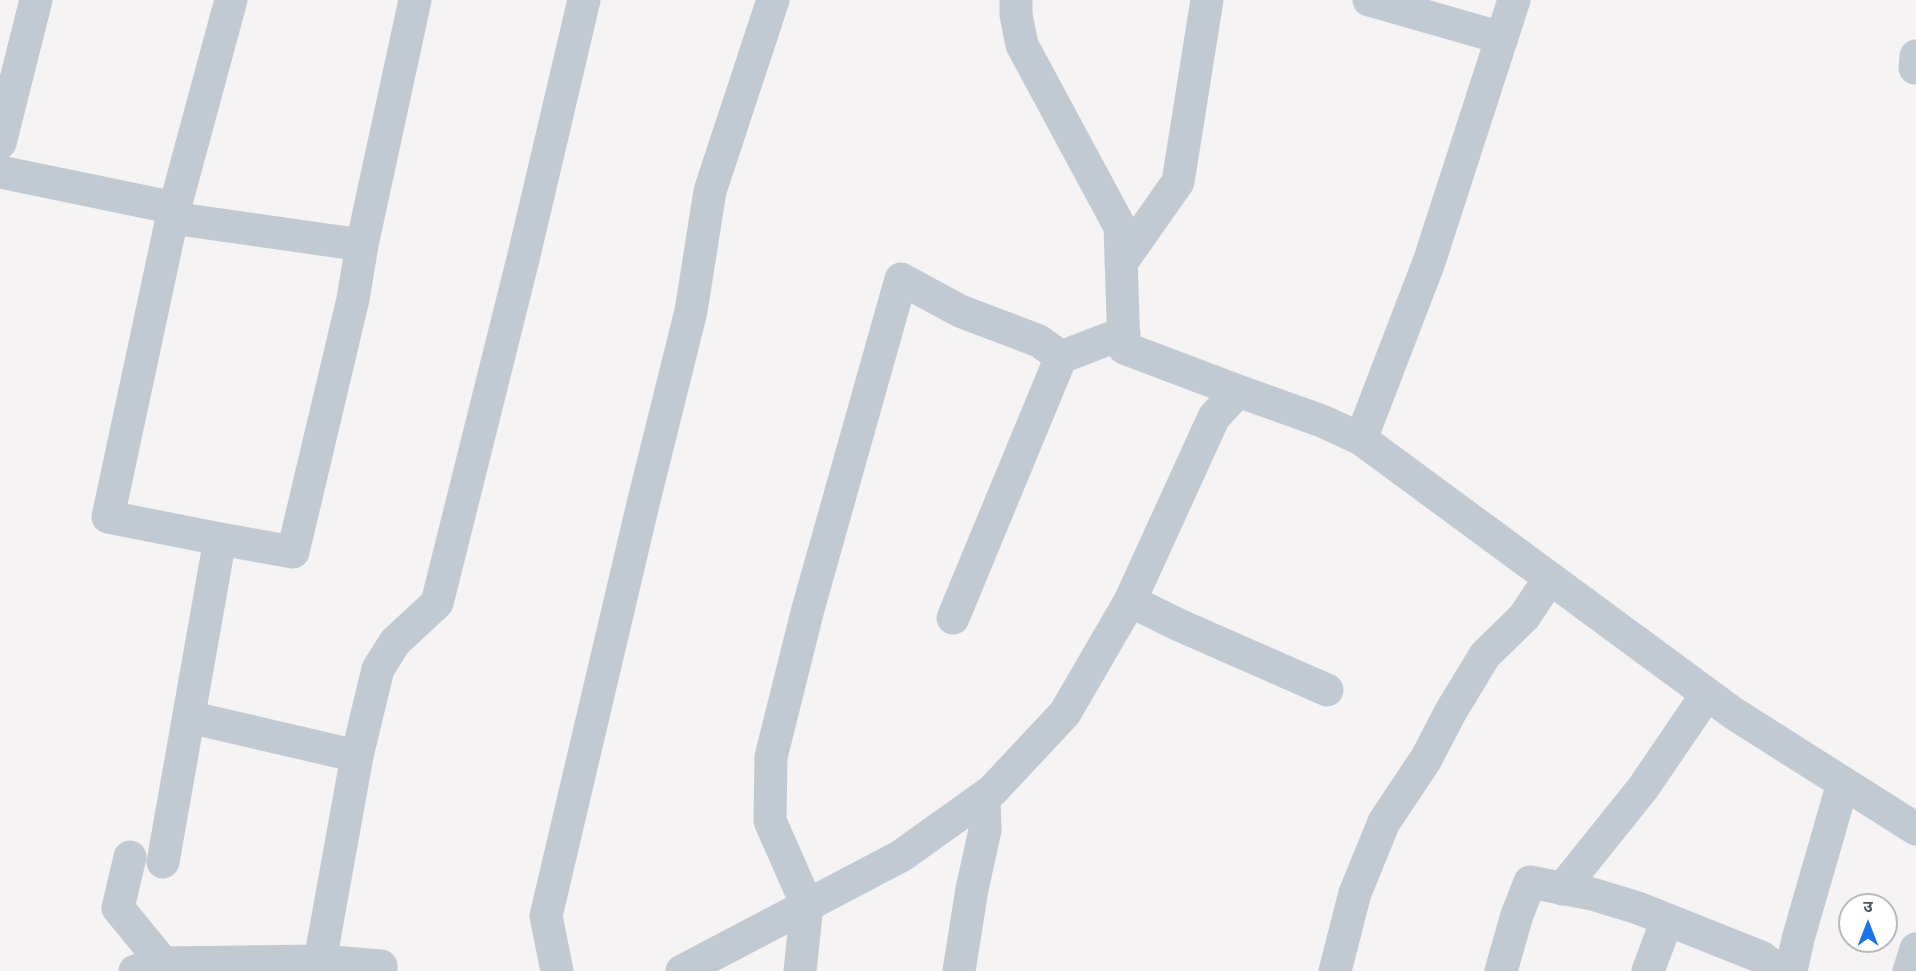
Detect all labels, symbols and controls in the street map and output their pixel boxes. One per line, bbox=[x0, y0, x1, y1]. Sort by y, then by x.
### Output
north arrow bbox=[1838, 893, 1898, 953]
text: उ bbox=[1863, 897, 1873, 916]

